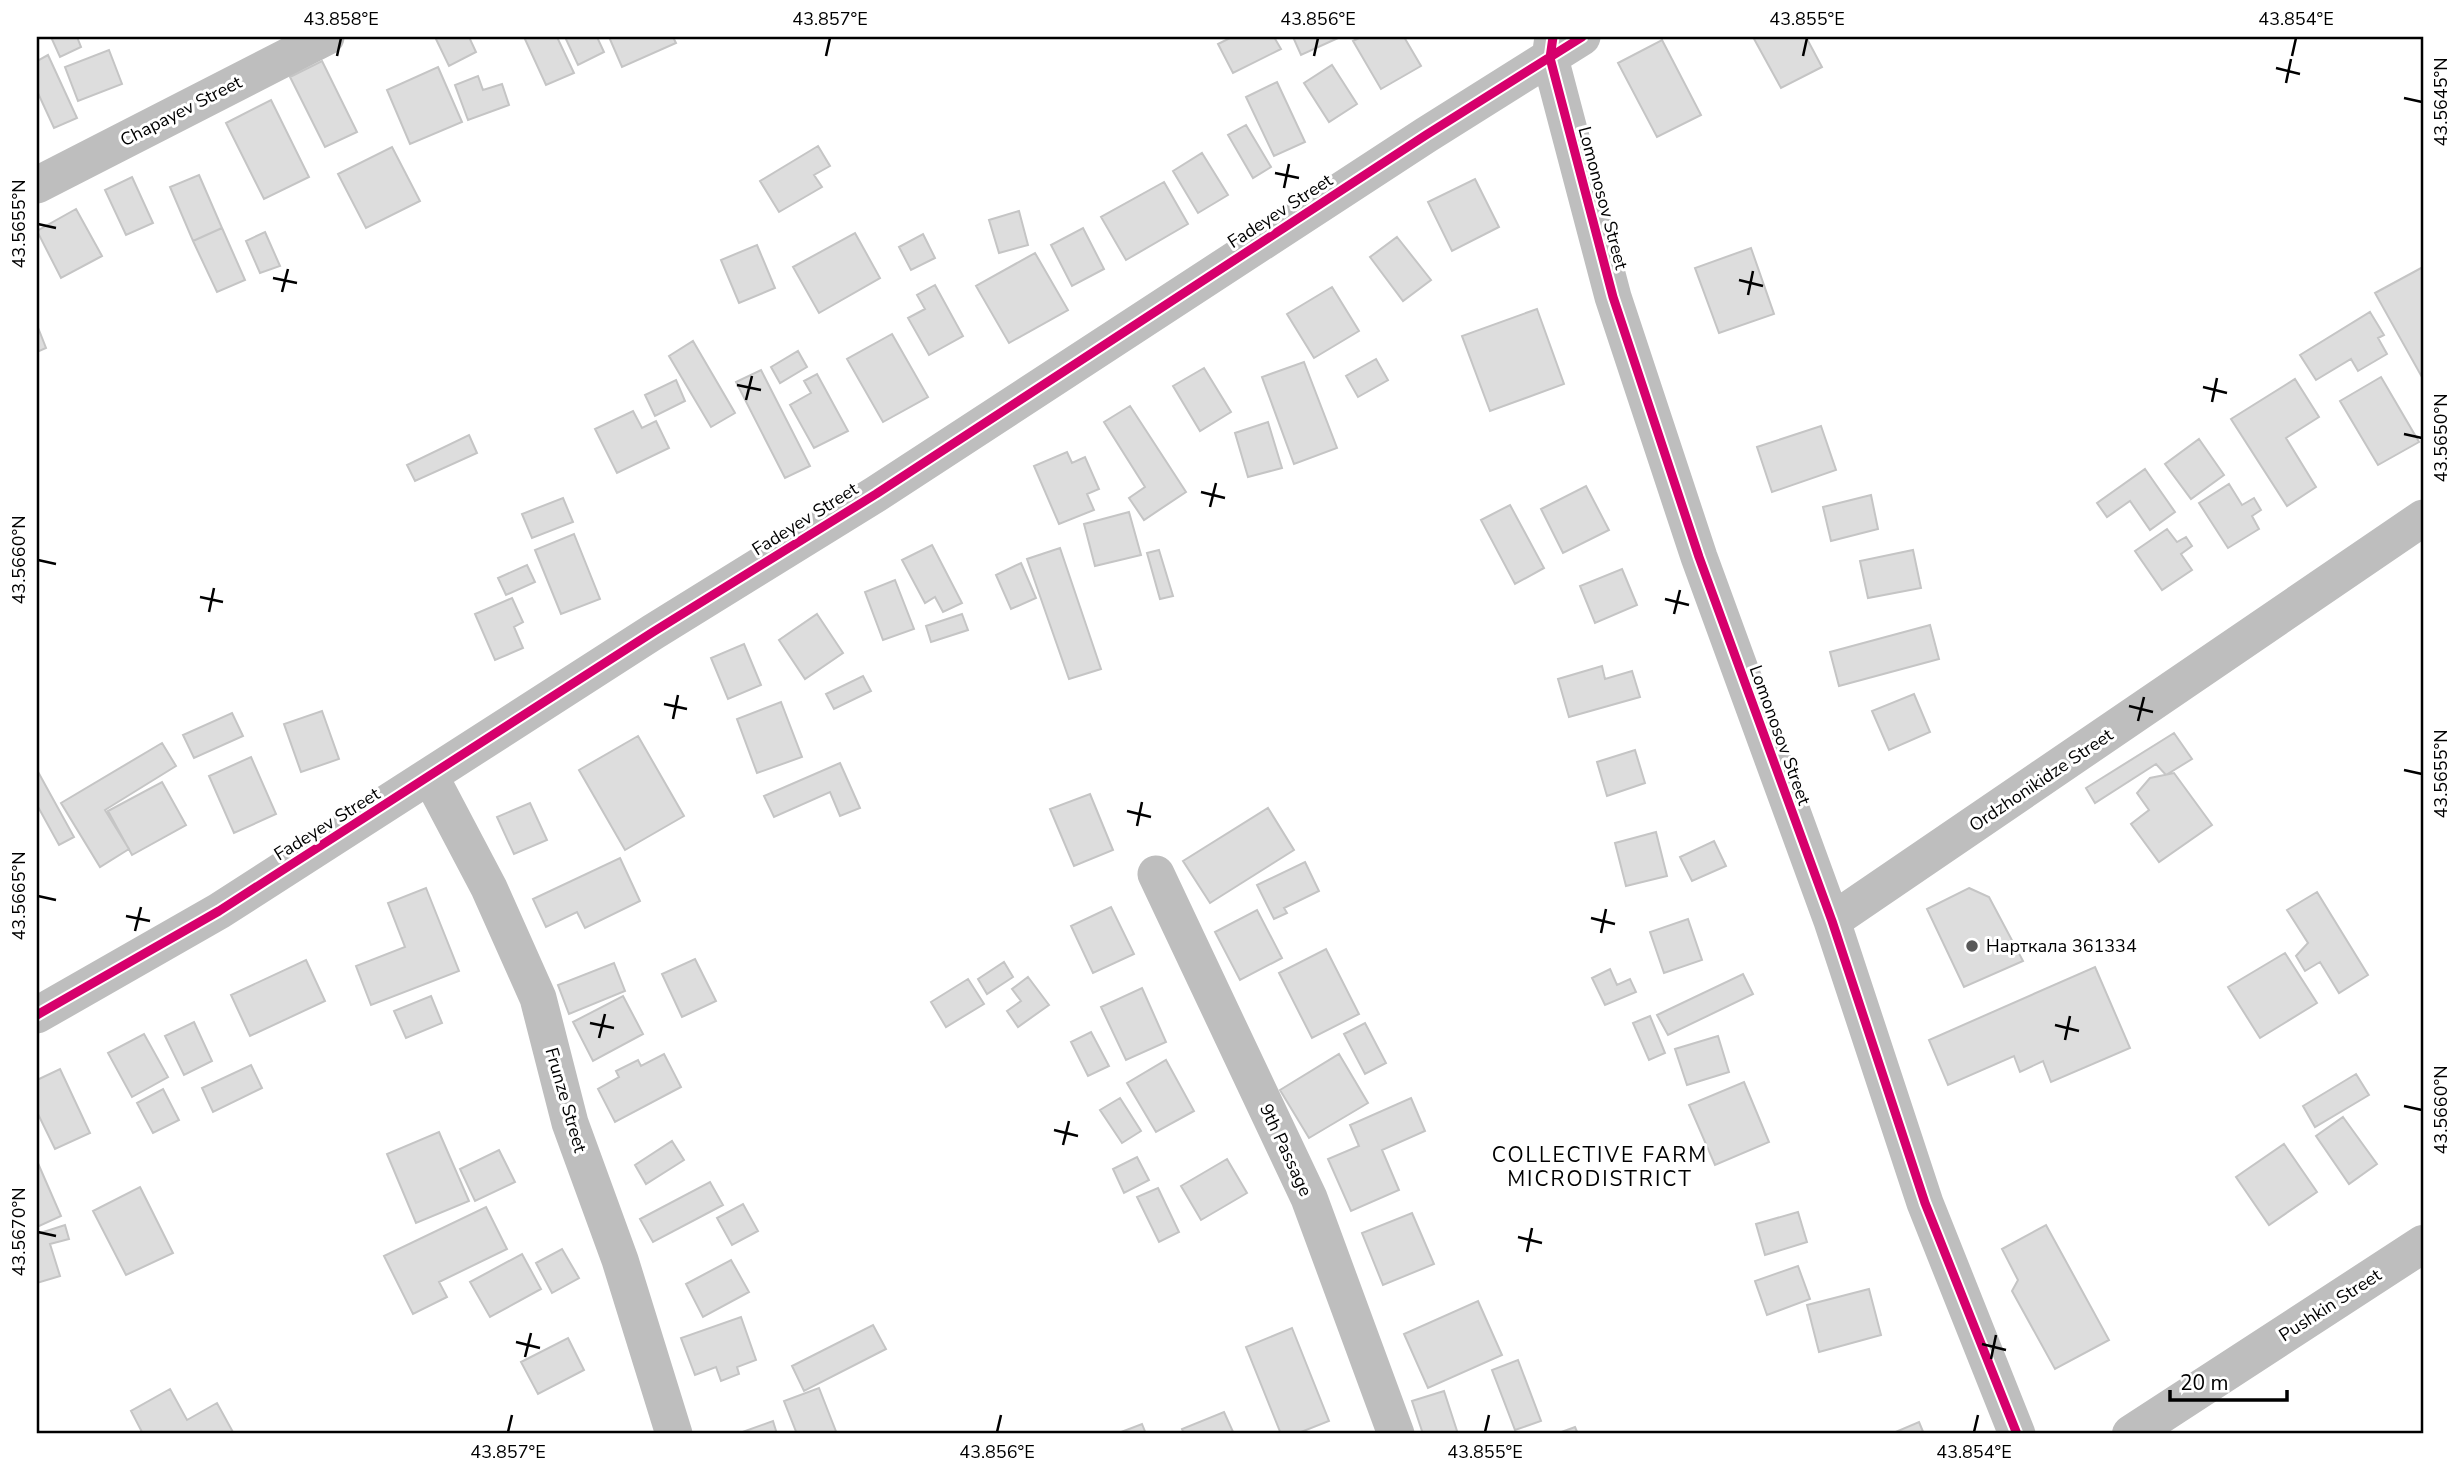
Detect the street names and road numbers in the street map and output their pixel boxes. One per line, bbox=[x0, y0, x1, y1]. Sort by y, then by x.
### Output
street label: Chapayev Street bbox=[116, 70, 246, 152]
street label: Lomonosov Street bbox=[1572, 124, 1634, 273]
street label: Fadeyev Street bbox=[1223, 168, 1338, 254]
street label: Fadeyev Street bbox=[748, 477, 863, 561]
street label: Lomonosov Street bbox=[1744, 662, 1817, 809]
street label: Ordzhonikidze Street bbox=[1964, 722, 2118, 837]
street label: Fadeyev Street bbox=[270, 782, 385, 866]
street label: Frunze Street bbox=[540, 1045, 593, 1156]
street label: 9th Passage bbox=[1254, 1100, 1318, 1200]
street label: Pushkin Street bbox=[2274, 1263, 2386, 1347]

